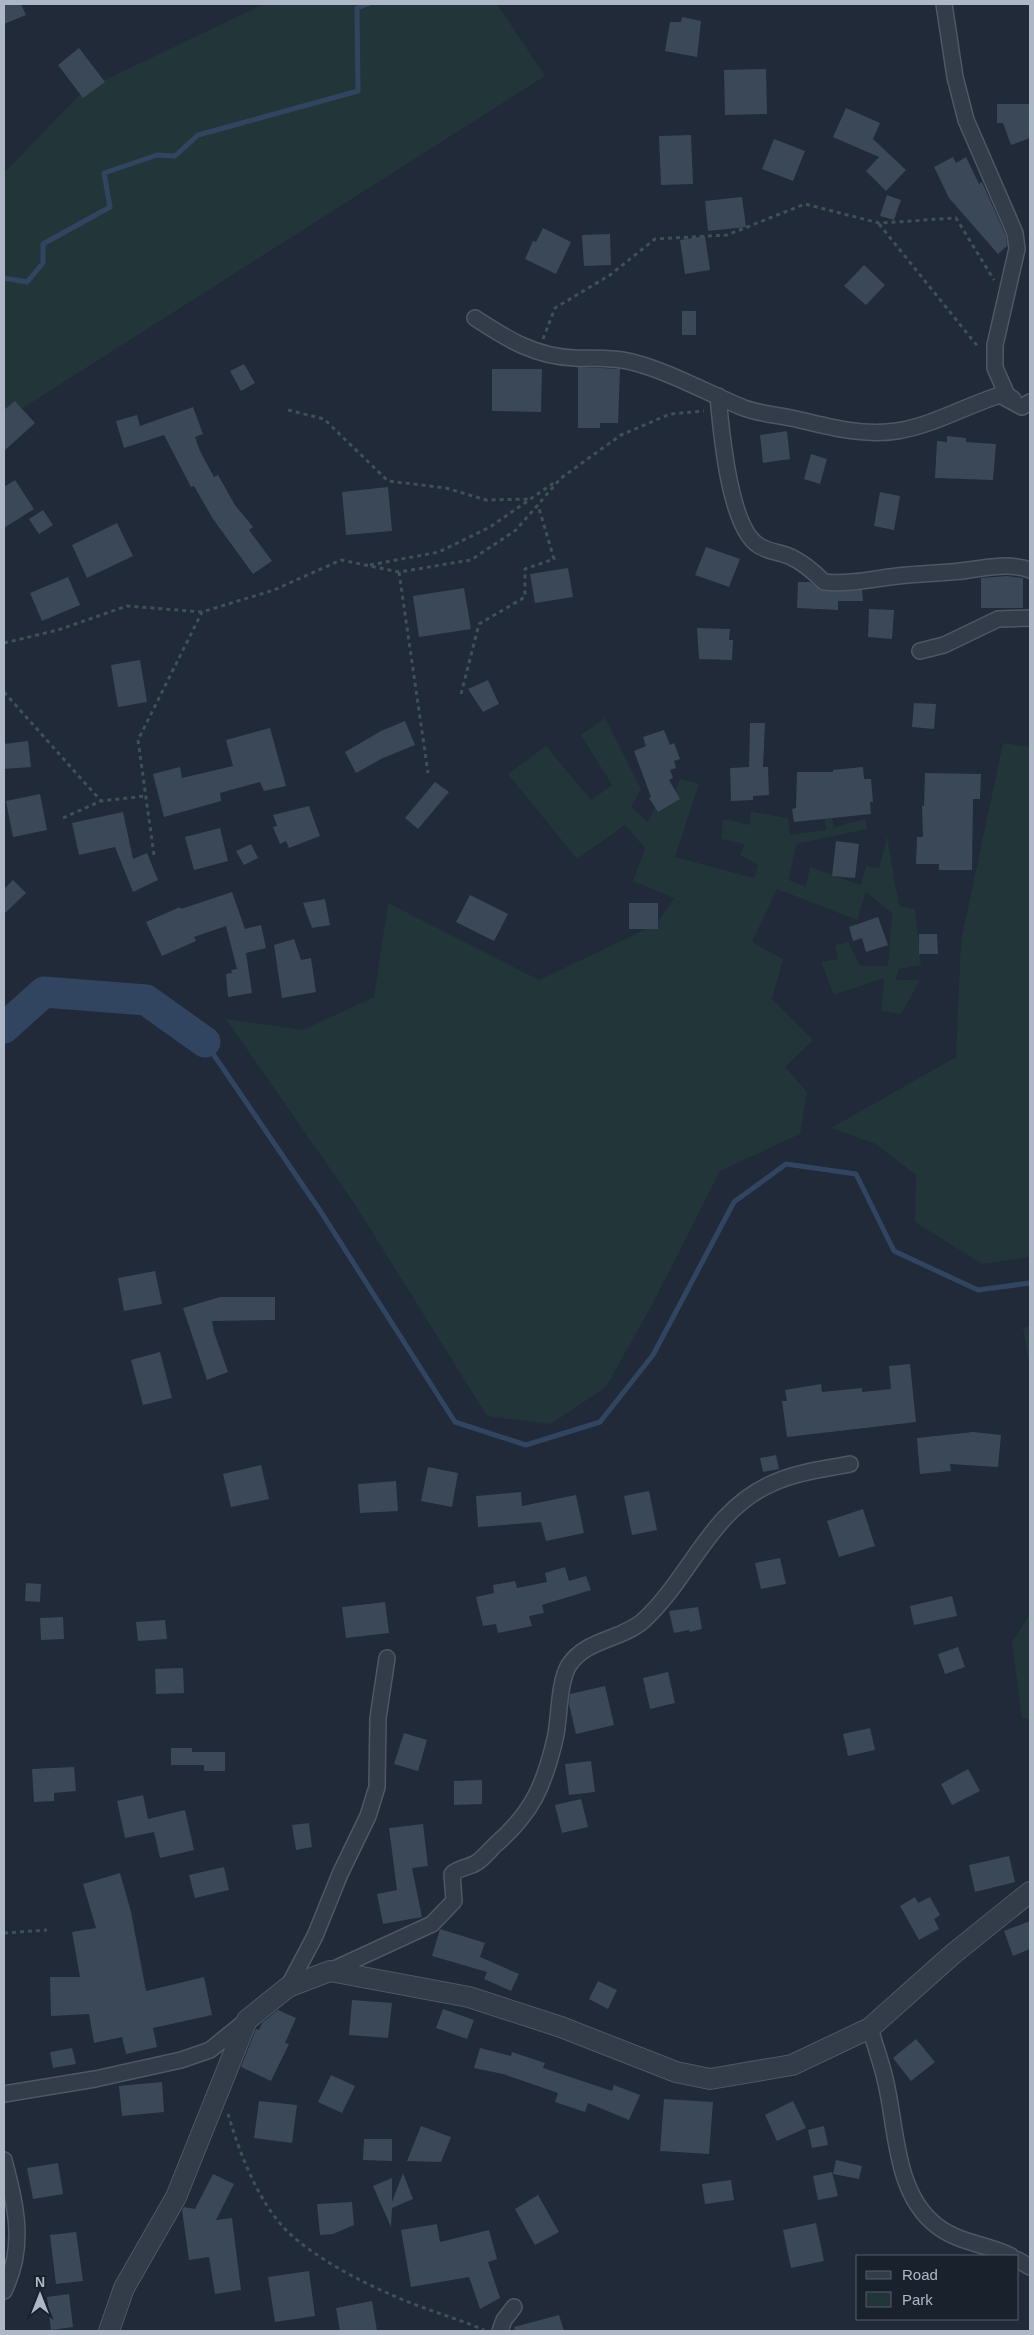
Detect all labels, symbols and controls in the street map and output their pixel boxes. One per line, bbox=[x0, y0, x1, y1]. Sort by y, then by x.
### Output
legend bbox=[856, 2255, 1019, 2320]
text: Road bbox=[902, 2266, 938, 2283]
north arrow bbox=[15, 2270, 65, 2320]
text: N bbox=[35, 2274, 45, 2290]
text: Park bbox=[902, 2291, 933, 2308]

